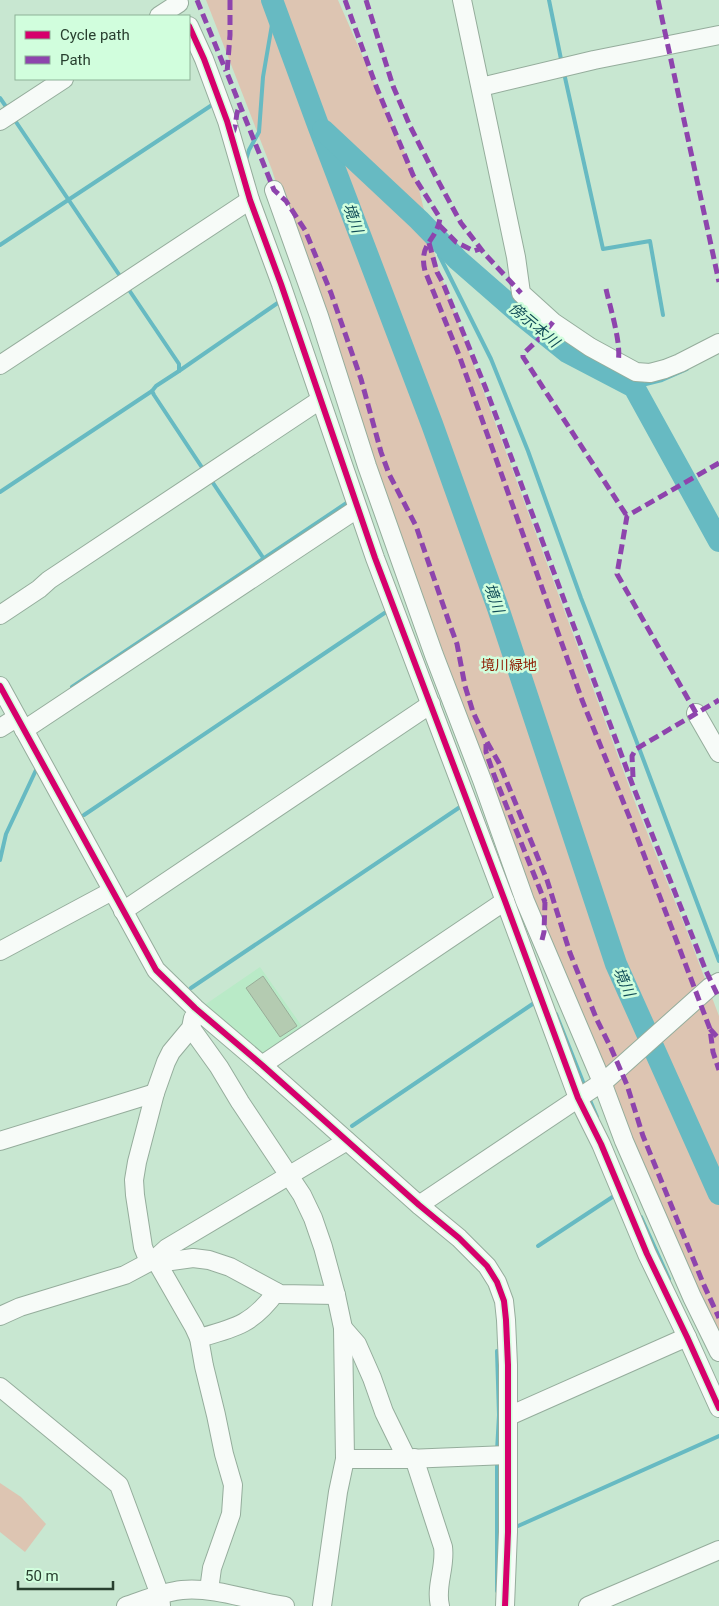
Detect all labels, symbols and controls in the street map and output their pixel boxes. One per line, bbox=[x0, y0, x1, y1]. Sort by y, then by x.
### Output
legend bbox=[15, 15, 190, 80]
text: Cycle path bbox=[60, 26, 130, 44]
text: Path bbox=[60, 51, 91, 69]
water label: 境川 bbox=[339, 201, 367, 237]
water label: 傍示本川 bbox=[505, 299, 564, 352]
water label: 境川 bbox=[480, 581, 508, 617]
park label: 境川緑地 bbox=[481, 657, 537, 673]
water label: 境川 bbox=[610, 965, 639, 1001]
scale bar bbox=[18, 1558, 112, 1590]
text: 50 m bbox=[25, 1567, 59, 1585]

